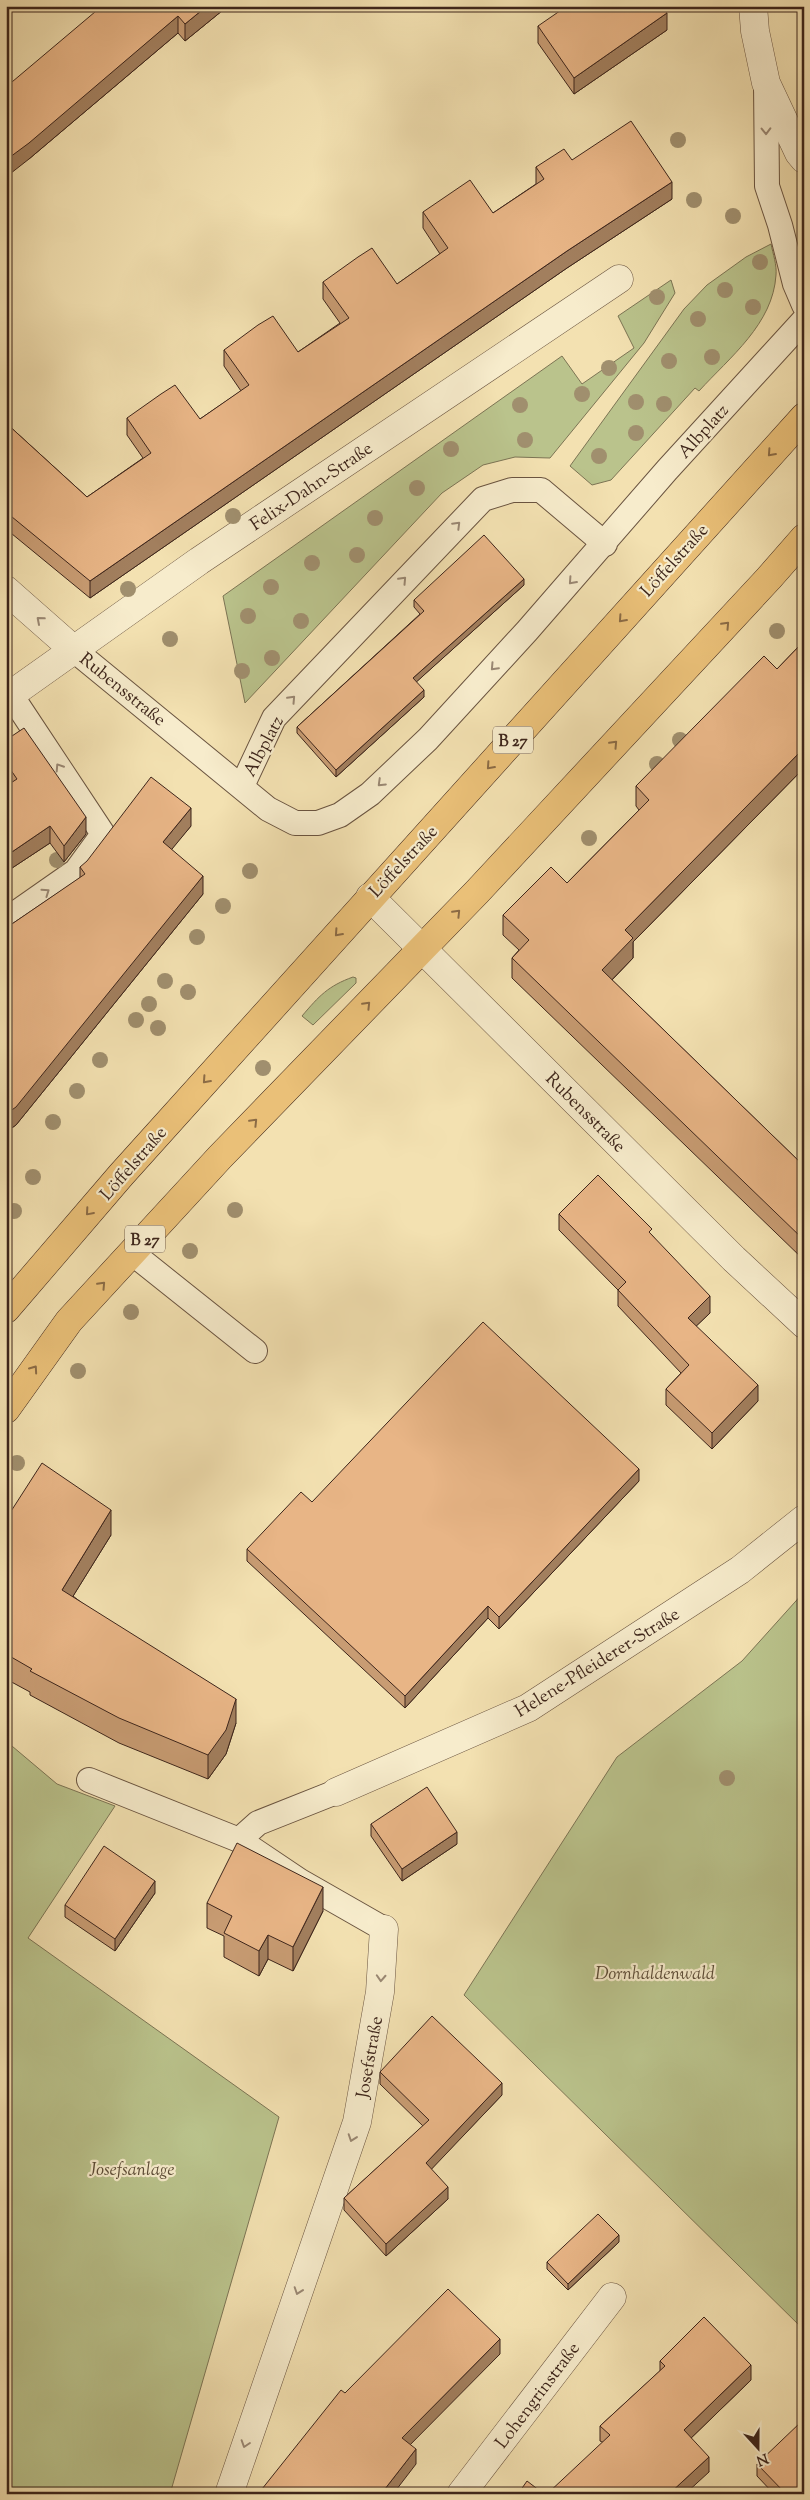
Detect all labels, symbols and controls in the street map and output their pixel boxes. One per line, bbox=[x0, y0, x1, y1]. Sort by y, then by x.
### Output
one-way arrow bbox=[761, 128, 771, 136]
street label: Albplatz bbox=[673, 399, 736, 465]
street label: Felix-Dahn-Straße bbox=[245, 437, 379, 539]
one-way arrow bbox=[768, 447, 777, 456]
street label: Löffelstraße bbox=[635, 519, 716, 604]
one-way arrow bbox=[451, 522, 460, 531]
one-way arrow bbox=[569, 575, 578, 584]
one-way arrow bbox=[397, 577, 406, 586]
one-way arrow bbox=[618, 614, 627, 623]
one-way arrow bbox=[37, 617, 46, 626]
one-way arrow bbox=[720, 622, 729, 631]
street label: Rubensstraße bbox=[73, 648, 171, 734]
one-way arrow bbox=[491, 661, 500, 670]
one-way arrow bbox=[286, 695, 295, 704]
street label: Albplatz bbox=[238, 712, 292, 782]
road number: B 27 bbox=[493, 726, 533, 754]
one-way arrow bbox=[608, 740, 617, 749]
one-way arrow bbox=[486, 760, 495, 769]
one-way arrow bbox=[56, 764, 65, 773]
one-way arrow bbox=[378, 777, 387, 786]
street label: Löffelstraße bbox=[364, 820, 445, 904]
one-way arrow bbox=[40, 889, 50, 898]
one-way arrow bbox=[451, 909, 460, 918]
one-way arrow bbox=[335, 928, 344, 937]
one-way arrow bbox=[361, 1002, 370, 1011]
street label: Rubensstraße bbox=[538, 1067, 631, 1160]
one-way arrow bbox=[203, 1075, 212, 1084]
one-way arrow bbox=[248, 1119, 257, 1128]
street label: Löffelstraße bbox=[95, 1122, 174, 1207]
one-way arrow bbox=[86, 1207, 95, 1216]
road number: B 27 bbox=[125, 1226, 165, 1252]
one-way arrow bbox=[96, 1282, 105, 1291]
one-way arrow bbox=[28, 1366, 38, 1375]
street label: Helene-Pfleiderer-Straße bbox=[511, 1602, 686, 1725]
park label: Dornhaldenwald bbox=[595, 1962, 715, 1988]
one-way arrow bbox=[376, 1974, 387, 1982]
street label: Josefstraße bbox=[351, 2014, 391, 2101]
one-way arrow bbox=[348, 2133, 358, 2141]
park label: Josefsanlage bbox=[88, 2158, 175, 2184]
one-way arrow bbox=[294, 2286, 304, 2295]
street label: Lohengrinstraße bbox=[490, 2338, 587, 2455]
north arrow bbox=[732, 2422, 782, 2472]
one-way arrow bbox=[240, 2440, 250, 2448]
text: N bbox=[753, 2447, 771, 2470]

